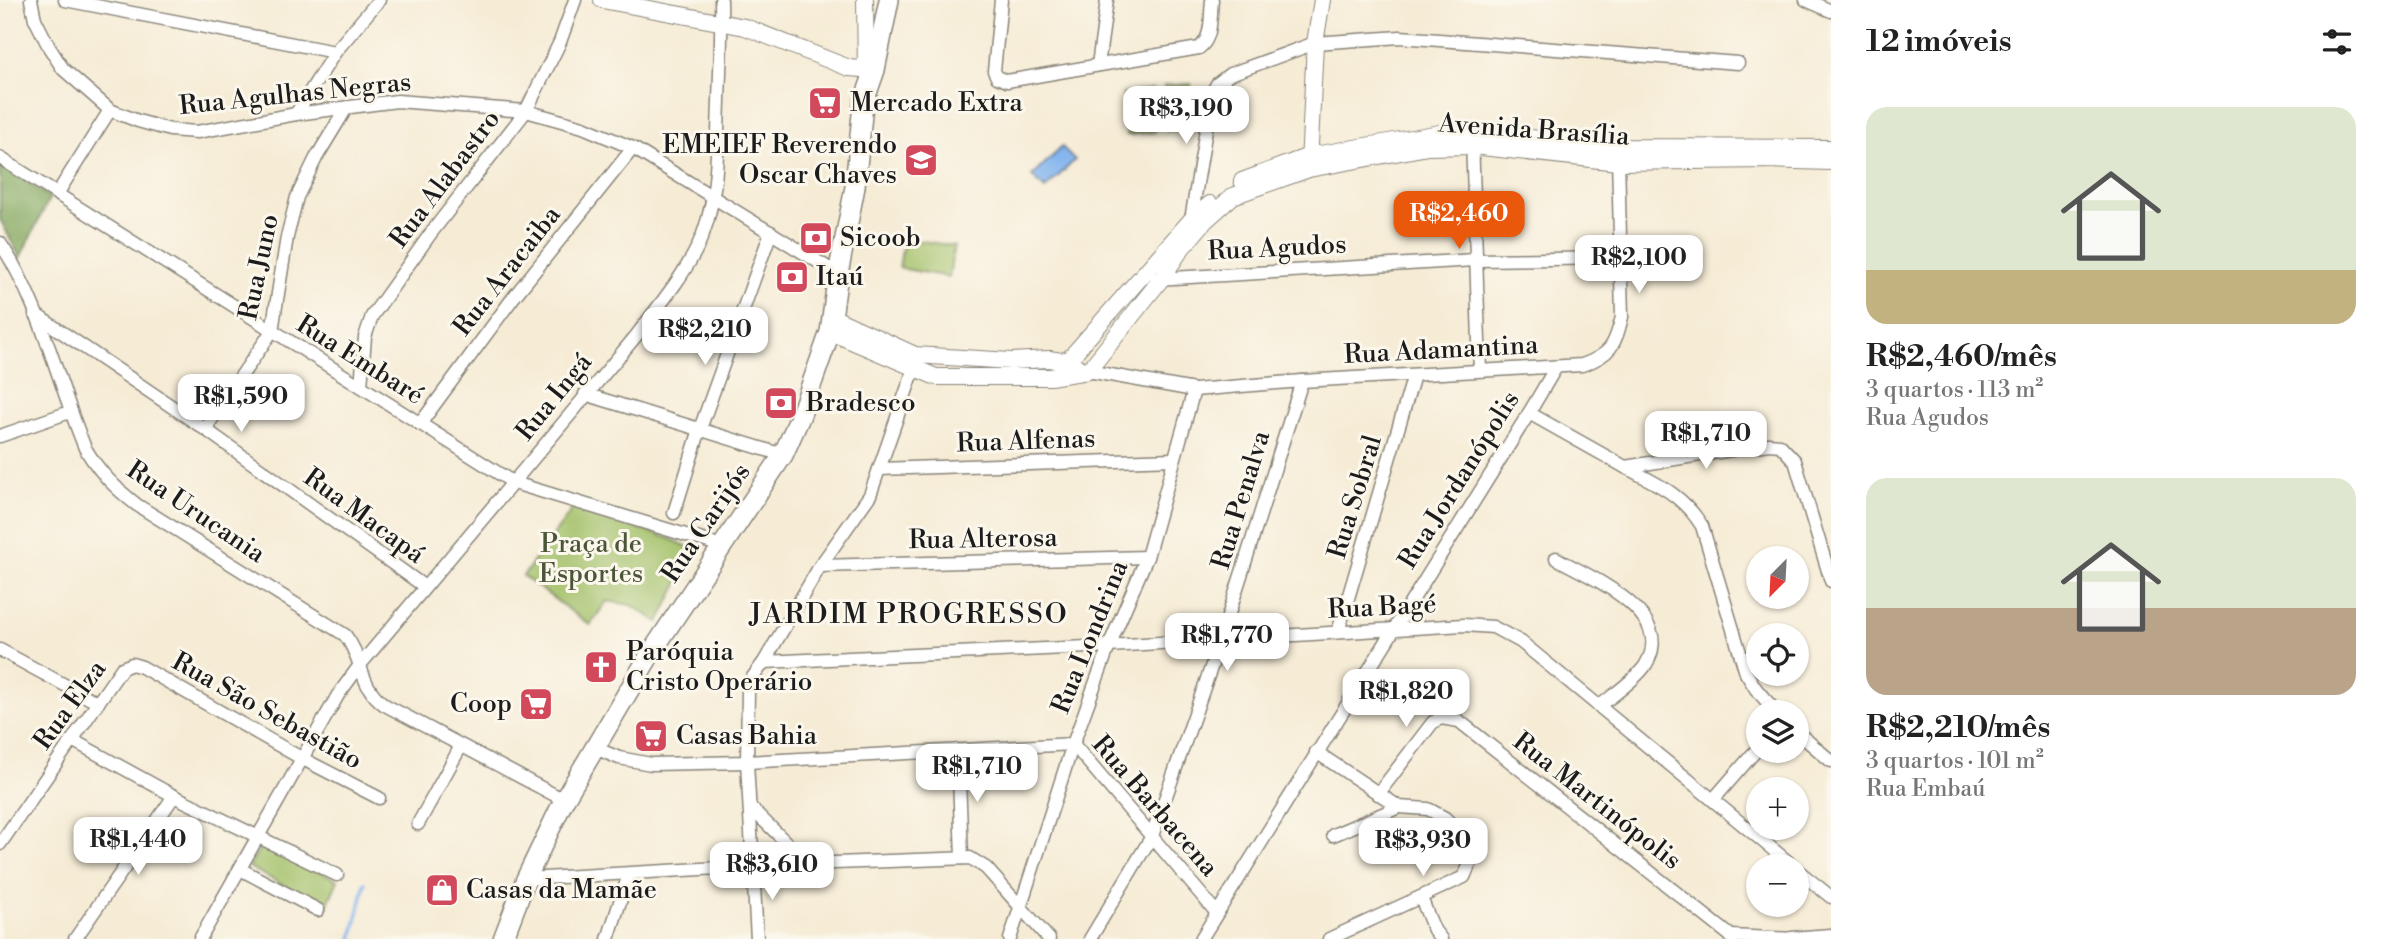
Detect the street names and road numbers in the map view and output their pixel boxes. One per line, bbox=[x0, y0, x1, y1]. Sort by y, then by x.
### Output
street label: Rua Agulhas Negras bbox=[177, 66, 413, 122]
street label: Rua Alabastro bbox=[383, 104, 507, 254]
street label: Avenida Brasília bbox=[1436, 107, 1632, 153]
street label: Rua Aracaiba bbox=[446, 199, 568, 342]
street label: Rua Juno bbox=[232, 211, 286, 323]
street label: Rua Agudos bbox=[1207, 228, 1347, 268]
street label: Rua Embaré bbox=[290, 308, 430, 412]
street label: Rua Adamantina bbox=[1343, 329, 1540, 371]
street label: Rua Ingá bbox=[509, 346, 599, 447]
street label: Rua Jordanópolis bbox=[1392, 385, 1526, 575]
street label: Rua Alfenas bbox=[956, 423, 1096, 459]
street label: Rua Penalva bbox=[1205, 426, 1277, 573]
street label: Rua Sobral bbox=[1321, 431, 1389, 563]
street label: Rua Urucania bbox=[121, 454, 272, 571]
street label: Rua Carijós bbox=[655, 457, 757, 589]
street label: Rua Macapá bbox=[297, 461, 431, 571]
street label: Rua Alterosa bbox=[908, 522, 1059, 556]
street label: Rua Londrina bbox=[1045, 555, 1136, 718]
street label: Rua Bagé bbox=[1327, 588, 1437, 626]
street label: Rua São Sebastião bbox=[166, 645, 368, 777]
street label: Rua Elza bbox=[27, 653, 114, 756]
street label: Rua Martinópolis bbox=[1507, 725, 1687, 877]
street label: Rua Barbacena bbox=[1085, 729, 1226, 884]

